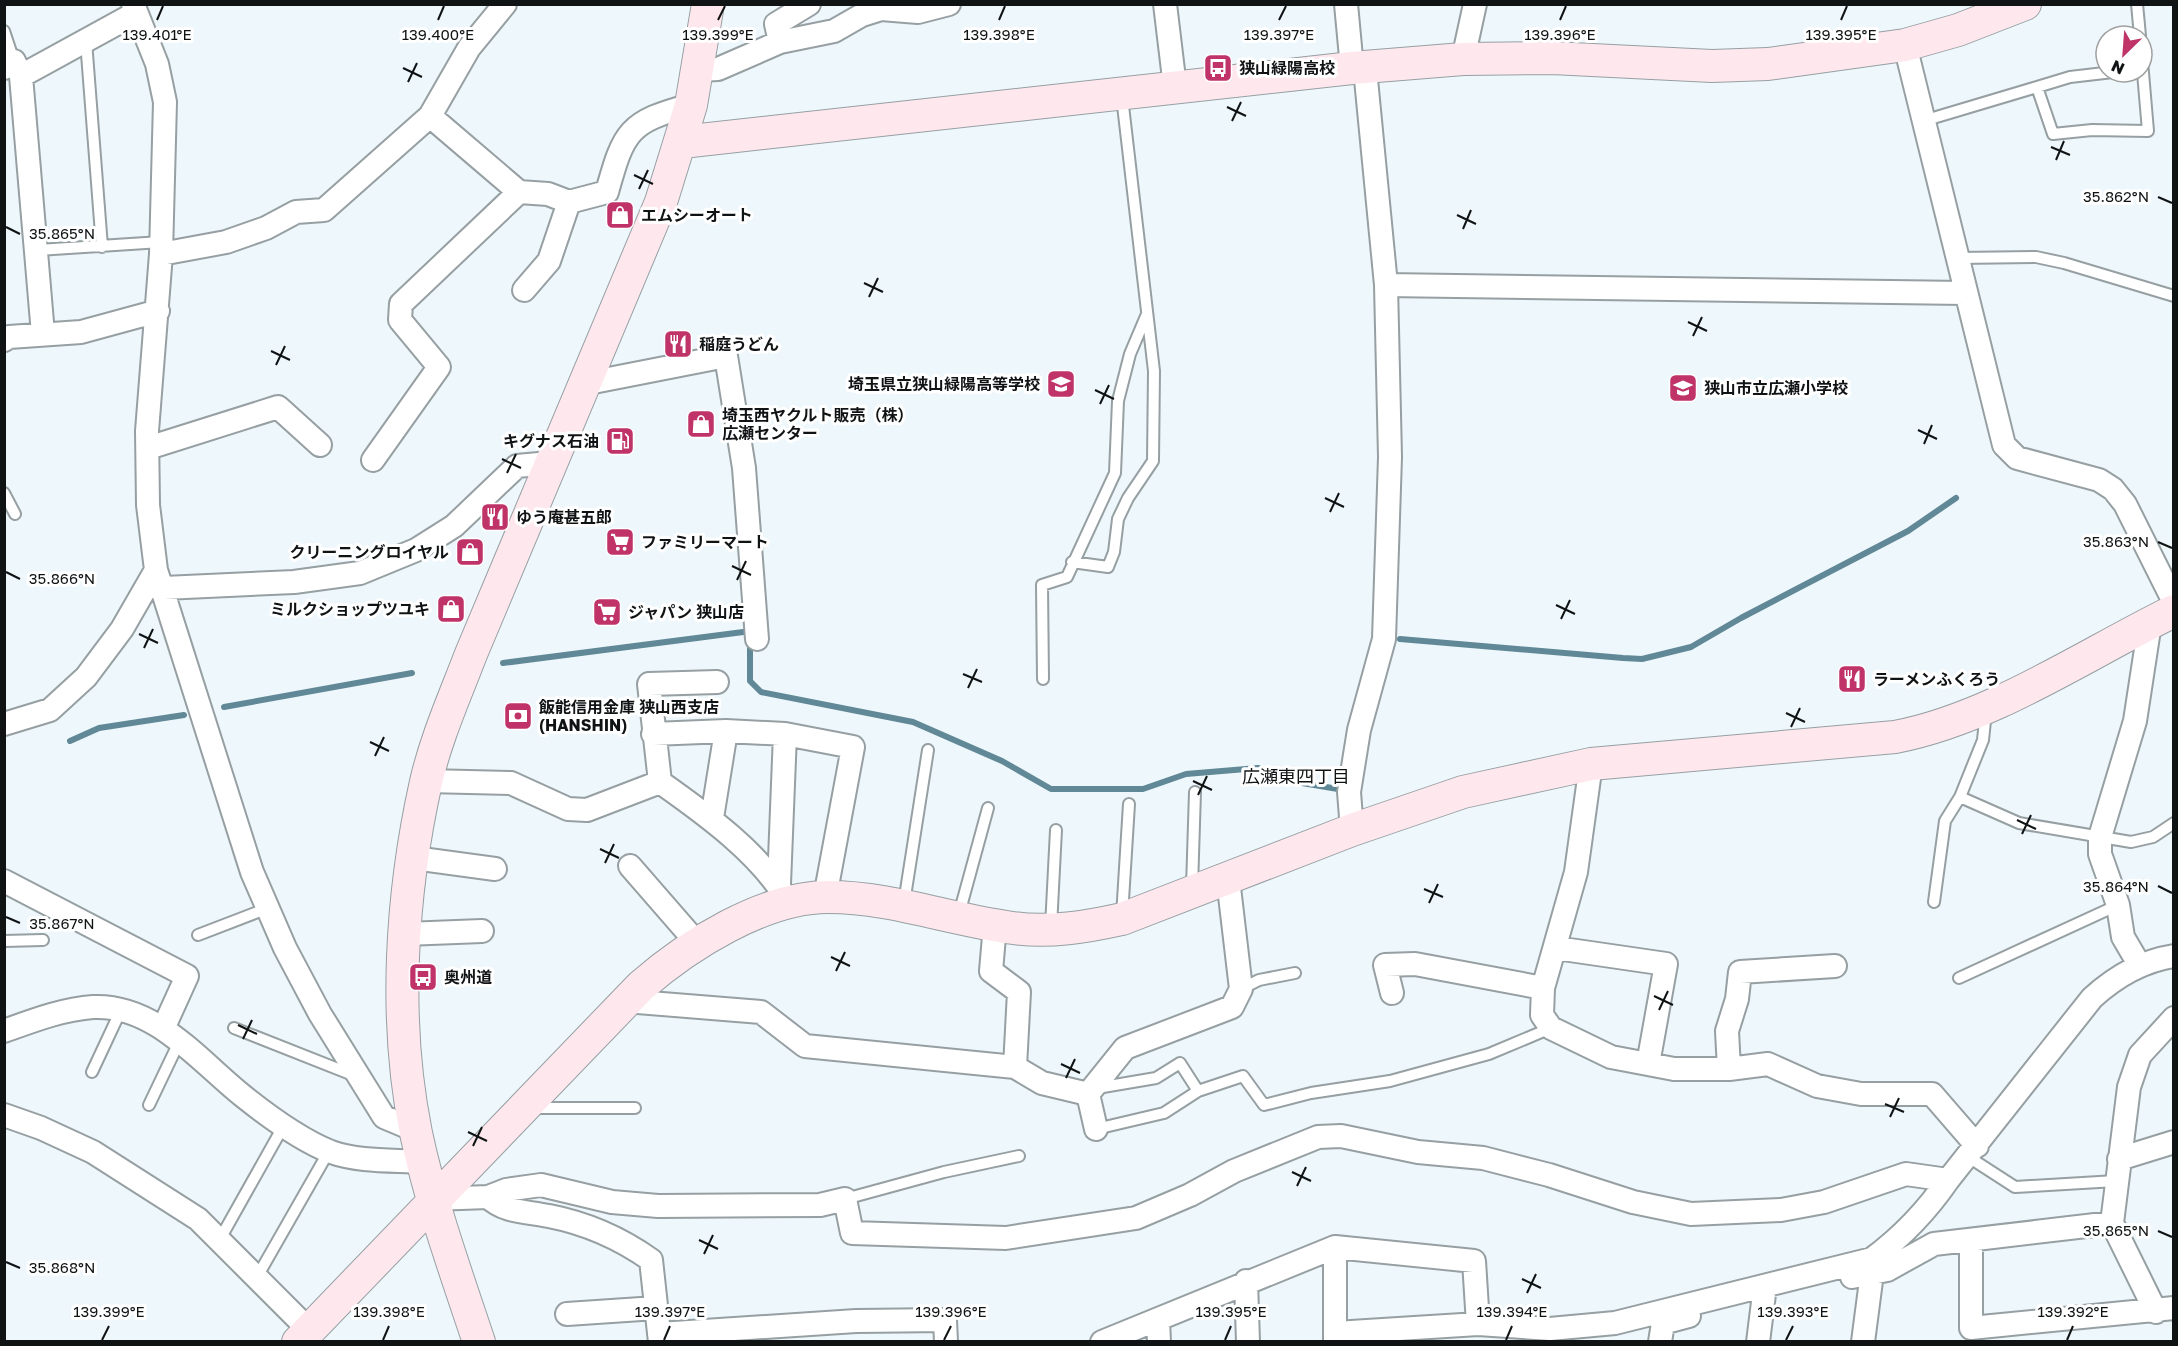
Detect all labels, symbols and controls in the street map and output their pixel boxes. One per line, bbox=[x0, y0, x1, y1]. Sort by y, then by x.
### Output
north arrow bbox=[2094, 24, 2154, 84]
text: 139.401°E bbox=[122, 25, 192, 43]
text: 139.400°E bbox=[402, 25, 474, 43]
text: 139.399°E bbox=[682, 25, 754, 43]
text: 139.398°E bbox=[963, 25, 1035, 43]
text: 139.397°E bbox=[1244, 25, 1314, 43]
text: 139.396°E bbox=[1524, 25, 1596, 43]
text: 139.395°E bbox=[1805, 25, 1877, 43]
bus stop icon: 狭山緑陽高校 bbox=[1202, 52, 1234, 84]
text: N bbox=[2108, 56, 2127, 79]
place label: 狭山緑陽高校 bbox=[1239, 58, 1335, 78]
text: 35.862°N bbox=[2083, 187, 2149, 205]
shop icon: エムシーオート bbox=[604, 199, 636, 231]
place label: エムシーオート bbox=[641, 205, 753, 225]
text: 35.865°N bbox=[29, 224, 95, 242]
restaurant icon: 稲庭うどん bbox=[662, 328, 694, 360]
place label: 稲庭うどん bbox=[699, 334, 779, 354]
school or university icon: 埼玉県立狭山緑陽高等学校 bbox=[1045, 368, 1077, 400]
school or university icon: 狭山市立広瀬小学校 bbox=[1667, 372, 1699, 404]
place label: 埼玉県立狭山緑陽高等学校 bbox=[848, 374, 1040, 394]
place label: 狭山市立広瀬小学校 bbox=[1704, 378, 1848, 398]
place label: 埼玉西ヤクルト販売（株） 広瀬センター bbox=[722, 405, 914, 443]
shop icon: 埼玉西ヤクルト販売（株） 広瀬センター bbox=[685, 408, 717, 440]
fuel station icon: キグナス石油 bbox=[604, 425, 636, 457]
place label: キグナス石油 bbox=[503, 431, 599, 451]
restaurant icon: ゆう庵甚五郎 bbox=[479, 501, 511, 533]
place label: ゆう庵甚五郎 bbox=[516, 507, 612, 527]
supermarket icon: ファミリーマート bbox=[604, 526, 636, 558]
place label: ファミリーマート bbox=[641, 532, 769, 552]
text: 35.863°N bbox=[2083, 532, 2149, 550]
shop icon: クリーニングロイヤル bbox=[454, 536, 486, 568]
place label: クリーニングロイヤル bbox=[289, 542, 449, 562]
text: 35.866°N bbox=[29, 569, 95, 587]
shop icon: ミルクショップツユキ bbox=[435, 593, 467, 625]
supermarket icon: ジャパン 狭山店 bbox=[591, 596, 623, 628]
place label: ミルクショップツユキ bbox=[270, 599, 430, 619]
place label: ジャパン 狭山店 bbox=[628, 602, 744, 622]
restaurant icon: ラーメンふくろう bbox=[1836, 663, 1868, 695]
place label: ラーメンふくろう bbox=[1873, 669, 2000, 689]
place label: 飯能信用金庫 狭山西支店 (HANSHIN) bbox=[538, 697, 719, 735]
bank icon: 飯能信用金庫 狭山西支店 (HANSHIN) bbox=[502, 700, 534, 732]
district label: 広瀬東四丁目 bbox=[1242, 765, 1350, 787]
text: 35.864°N bbox=[2083, 877, 2149, 895]
text: 35.867°N bbox=[29, 914, 95, 932]
bus stop icon: 奥州道 bbox=[407, 961, 439, 993]
place label: 奥州道 bbox=[444, 967, 492, 987]
text: 35.865°N bbox=[2083, 1221, 2149, 1239]
text: 35.868°N bbox=[29, 1258, 95, 1276]
text: 139.399°E bbox=[73, 1302, 145, 1320]
text: 139.398°E bbox=[353, 1302, 425, 1320]
text: 139.397°E bbox=[635, 1302, 705, 1320]
text: 139.396°E bbox=[915, 1302, 987, 1320]
text: 139.395°E bbox=[1195, 1302, 1267, 1320]
text: 139.394°E bbox=[1477, 1302, 1547, 1320]
text: 139.393°E bbox=[1757, 1302, 1829, 1320]
text: 139.392°E bbox=[2037, 1302, 2109, 1320]

